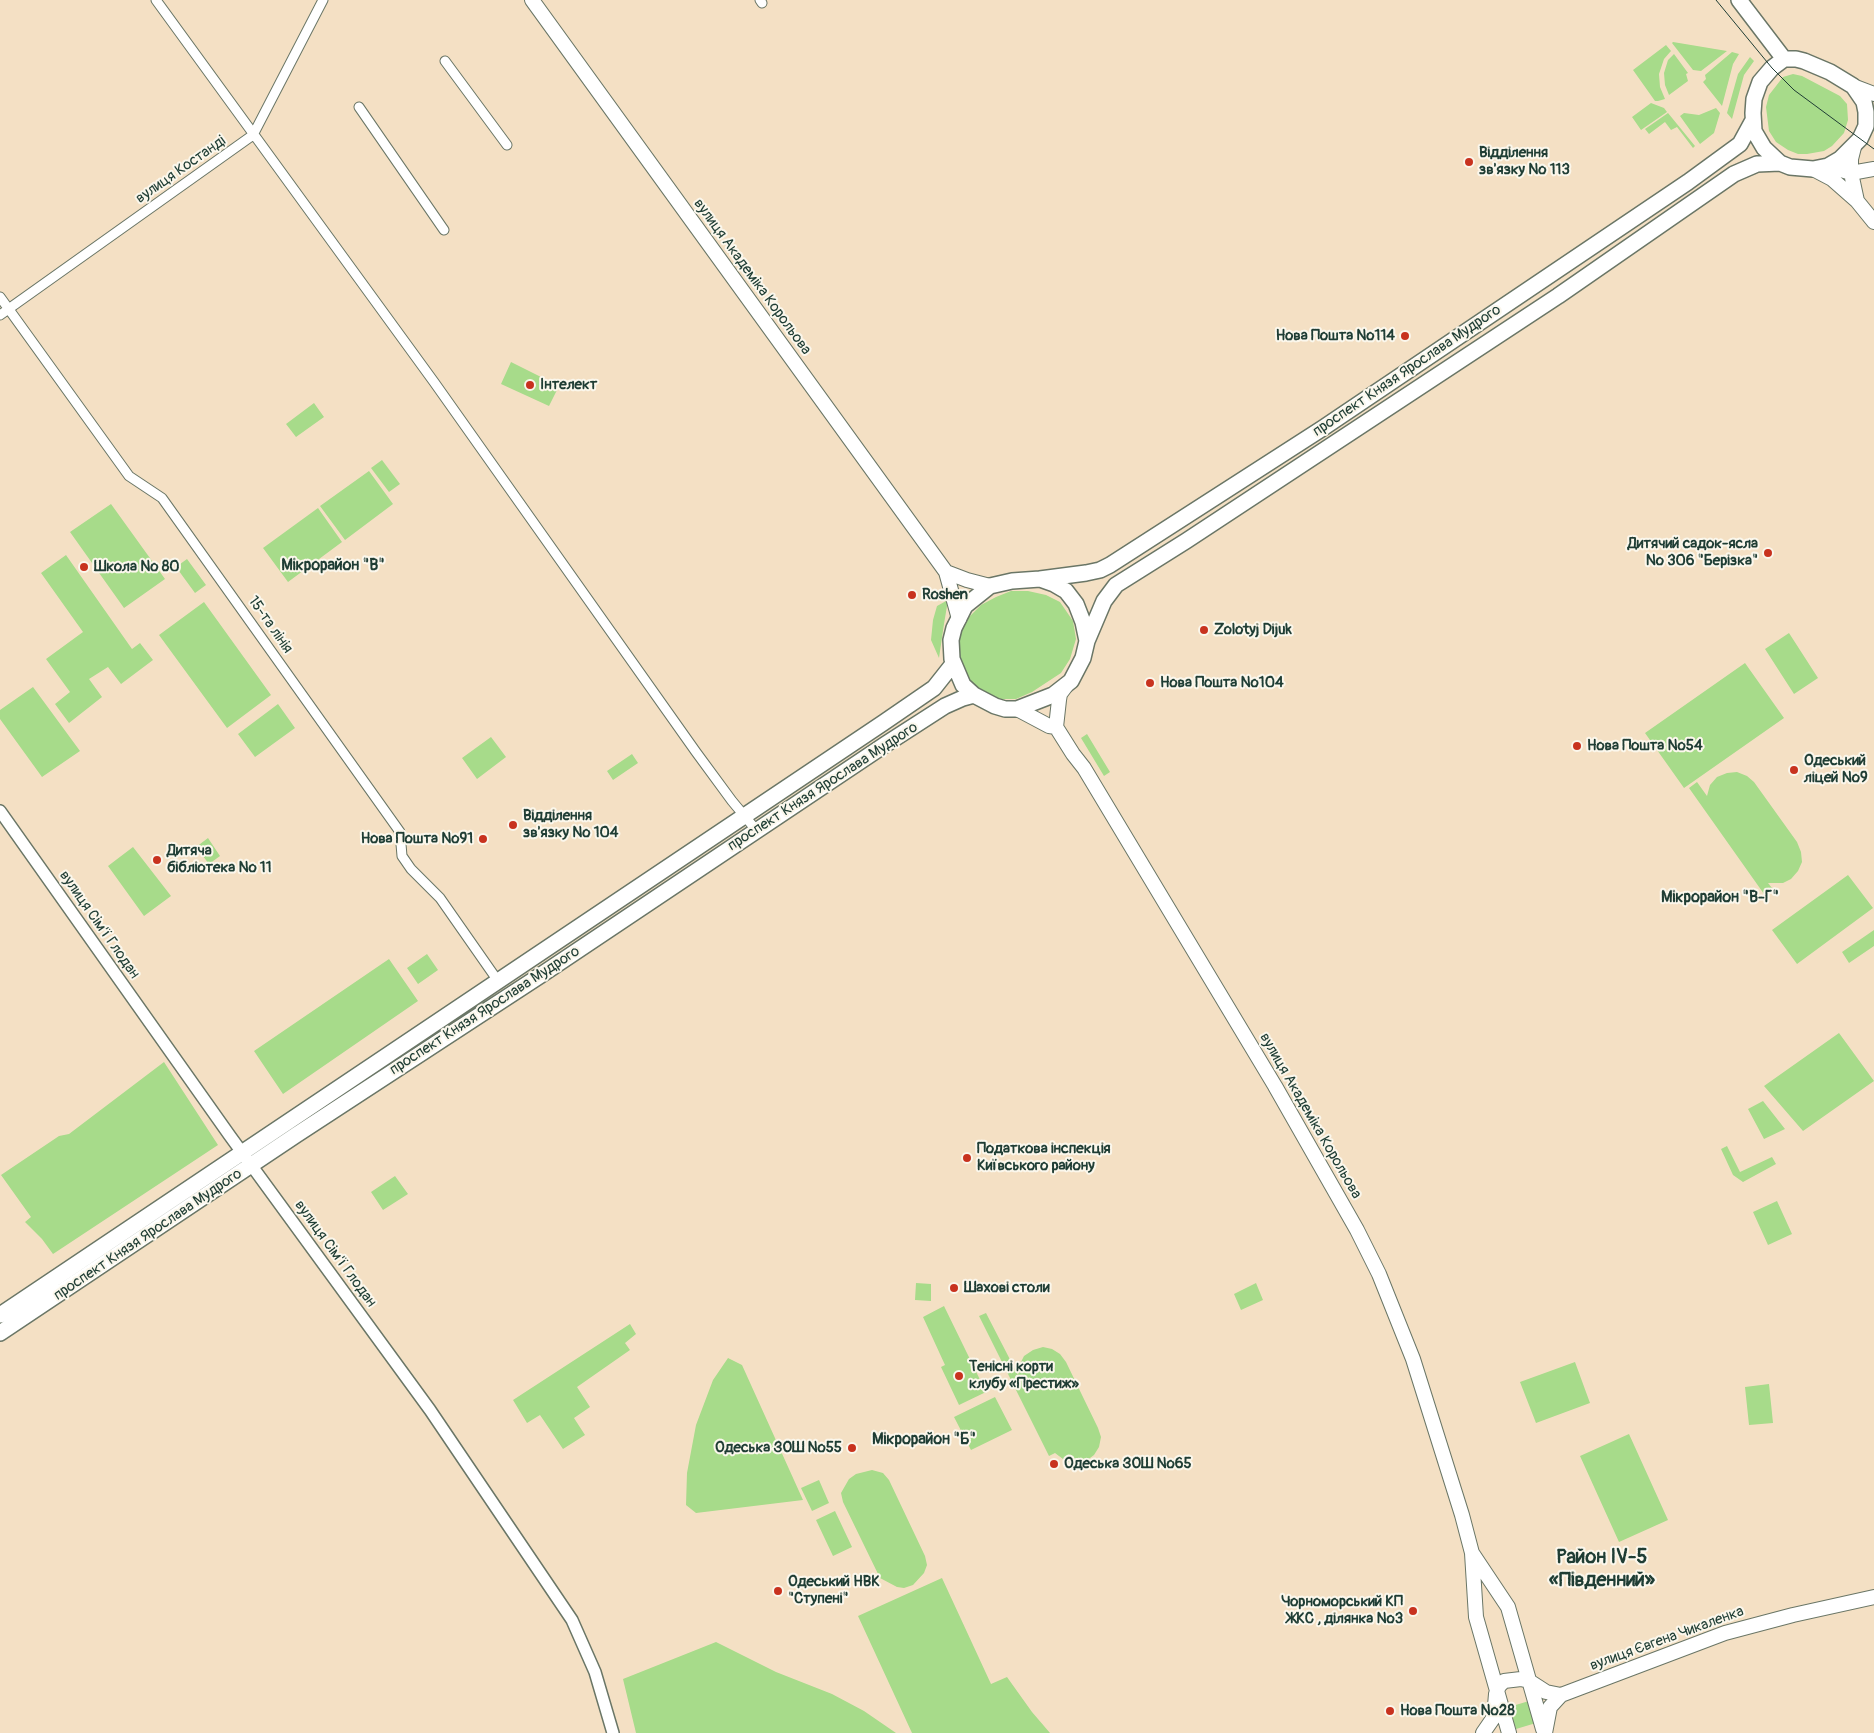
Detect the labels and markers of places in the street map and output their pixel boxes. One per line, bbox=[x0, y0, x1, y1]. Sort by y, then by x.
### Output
place label: Відділення зв'язку № 113 bbox=[1479, 144, 1570, 179]
marker: Відділення зв'язку № 113 bbox=[1463, 156, 1475, 168]
place label: Нова Пошта №114 bbox=[1276, 327, 1395, 345]
marker: Нова Пошта №114 bbox=[1399, 330, 1411, 342]
place label: Інтелект bbox=[540, 376, 597, 394]
marker: Інтелект bbox=[524, 379, 536, 391]
place label: Дитячий садок-ясла № 306 "Берізка" bbox=[1628, 535, 1758, 570]
marker: Дитячий садок-ясла № 306 "Берізка" bbox=[1762, 547, 1774, 559]
place label: Школа № 80 bbox=[94, 558, 179, 576]
marker: Школа № 80 bbox=[78, 561, 90, 573]
place label: Roshen bbox=[922, 586, 968, 604]
marker: Roshen bbox=[906, 589, 918, 601]
place label: Zolotyj Dijuk bbox=[1214, 621, 1292, 639]
marker: Zolotyj Dijuk bbox=[1198, 624, 1210, 636]
place label: Нова Пошта №104 bbox=[1160, 674, 1284, 692]
marker: Нова Пошта №104 bbox=[1144, 677, 1156, 689]
place label: Нова Пошта №54 bbox=[1587, 737, 1703, 755]
marker: Нова Пошта №54 bbox=[1571, 740, 1583, 752]
place label: Одеський ліцей №9 bbox=[1804, 752, 1868, 787]
marker: Одеський ліцей №9 bbox=[1788, 764, 1800, 776]
place label: Відділення зв'язку № 104 bbox=[523, 807, 619, 842]
marker: Відділення зв'язку № 104 bbox=[507, 819, 519, 831]
place label: Нова Пошта №91 bbox=[361, 830, 473, 848]
marker: Нова Пошта №91 bbox=[477, 833, 489, 845]
place label: Дитяча бібліотека № 11 bbox=[167, 842, 272, 877]
marker: Дитяча бібліотека № 11 bbox=[151, 854, 163, 866]
place label: Податкова інспекція Київського району bbox=[977, 1140, 1111, 1175]
marker: Податкова інспекція Київського району bbox=[961, 1152, 973, 1164]
place label: Шахові столи bbox=[964, 1279, 1050, 1297]
marker: Шахові столи bbox=[948, 1282, 960, 1294]
place label: Тенісні корти клубу «Престиж» bbox=[969, 1358, 1079, 1393]
marker: Тенісні корти клубу «Престиж» bbox=[953, 1370, 965, 1382]
place label: Одеська ЗОШ №55 bbox=[715, 1439, 842, 1457]
marker: Одеська ЗОШ №55 bbox=[846, 1442, 858, 1454]
place label: Одеська ЗОШ №65 bbox=[1064, 1455, 1192, 1473]
marker: Одеська ЗОШ №65 bbox=[1048, 1458, 1060, 1470]
place label: Одеський НВК "Ступені" bbox=[788, 1573, 880, 1608]
marker: Одеський НВК "Ступені" bbox=[772, 1585, 784, 1597]
place label: Чорноморський КП ЖКС , ділянка №3 bbox=[1281, 1593, 1403, 1628]
marker: Чорноморський КП ЖКС , ділянка №3 bbox=[1407, 1605, 1419, 1617]
place label: Нова Пошта №28 bbox=[1400, 1702, 1515, 1720]
marker: Нова Пошта №28 bbox=[1384, 1705, 1396, 1717]

